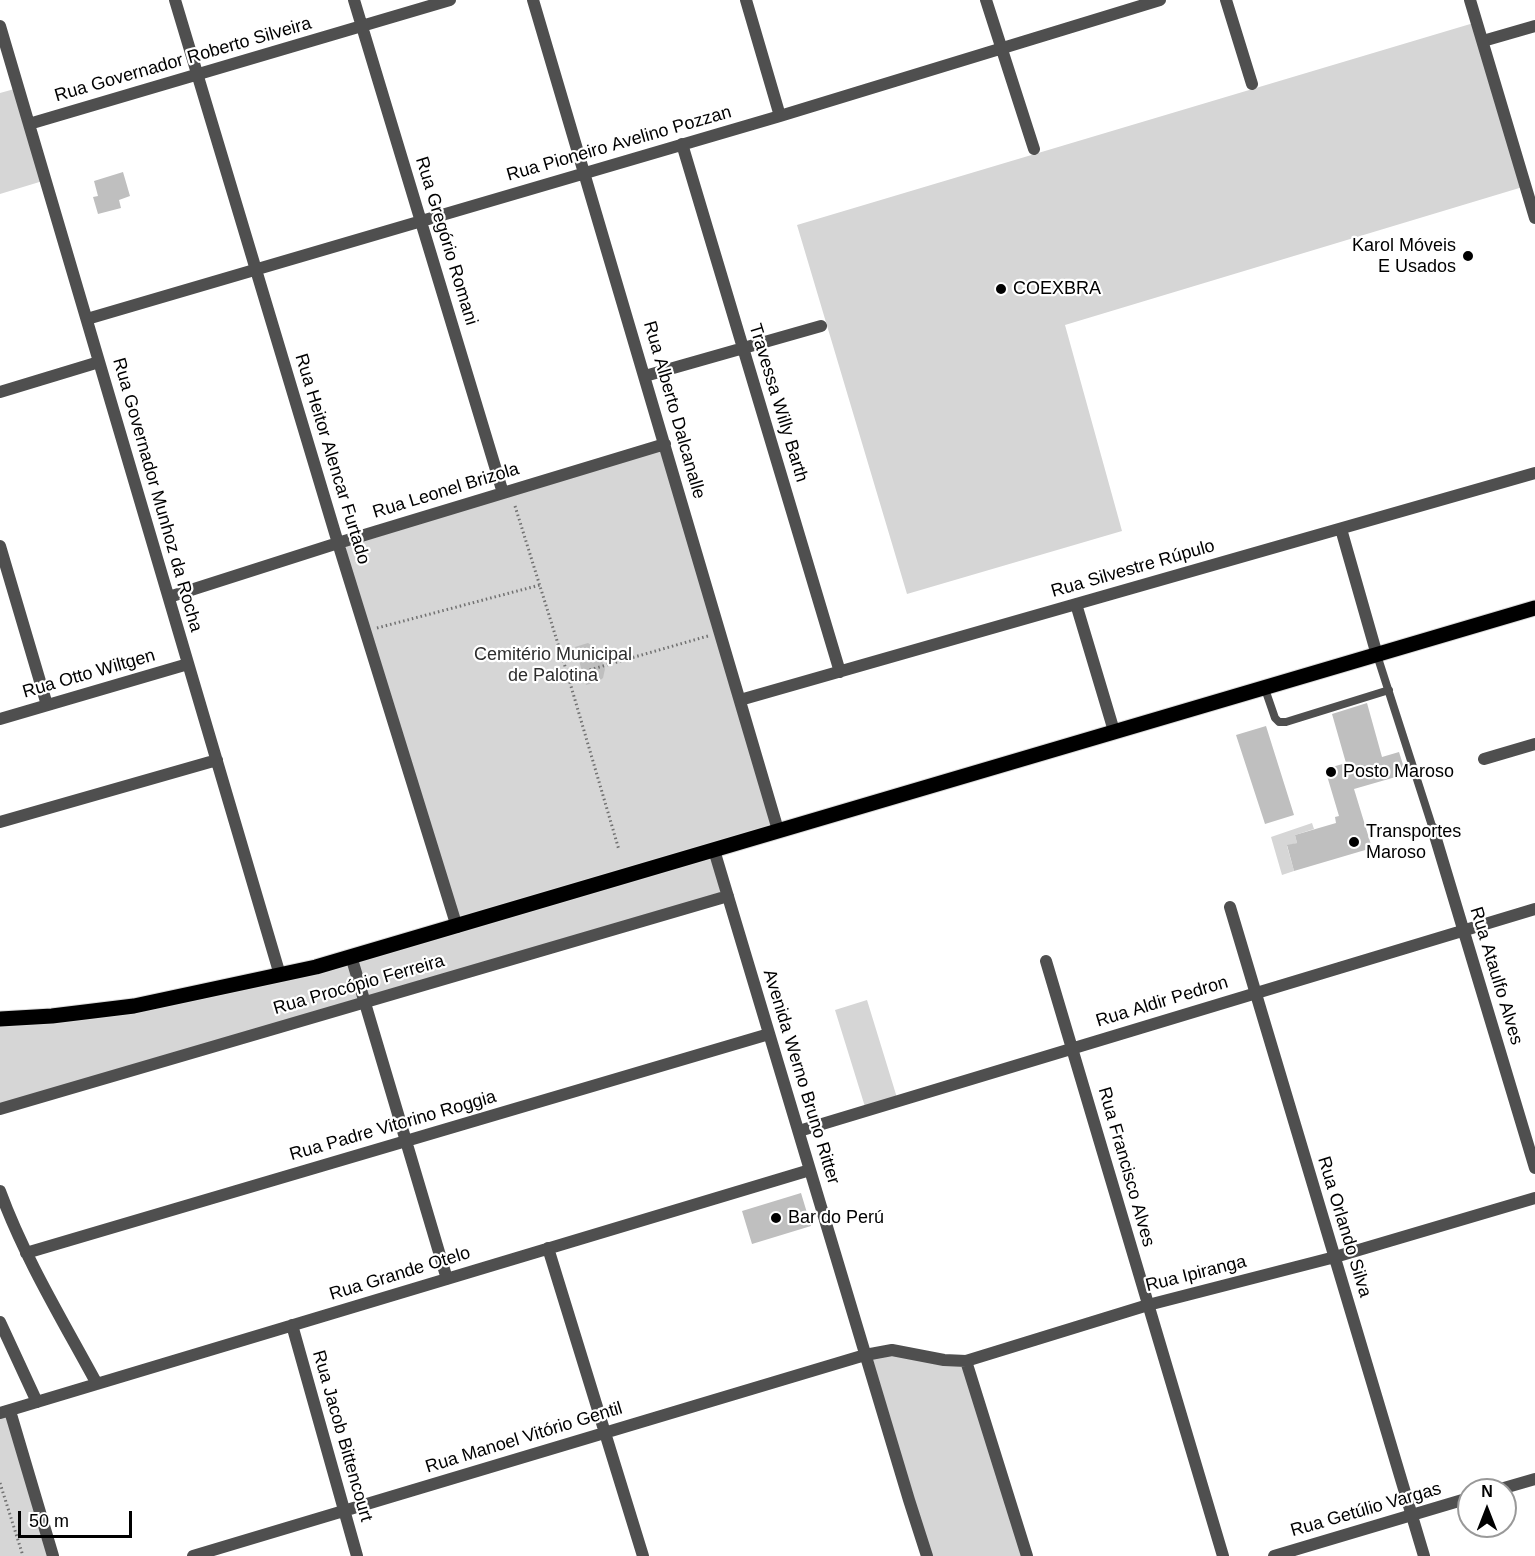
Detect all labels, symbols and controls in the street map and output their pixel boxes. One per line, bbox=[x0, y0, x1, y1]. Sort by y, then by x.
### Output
street label: Rua Governador Roberto Silveira bbox=[52, 13, 314, 107]
street label: Rua Pioneiro Avelino Pozzan bbox=[504, 102, 734, 186]
street label: Rua Gregório Romani bbox=[410, 154, 482, 328]
place label: Karol Móveis E Usados bbox=[1352, 235, 1456, 278]
marker: Karol Móveis E Usados bbox=[1461, 249, 1475, 263]
place label: COEXBRA bbox=[1013, 278, 1101, 300]
marker: COEXBRA bbox=[994, 282, 1008, 296]
street label: Rua Alberto Dalcanalle bbox=[638, 319, 710, 501]
street label: Travessa Willy Barth bbox=[744, 321, 812, 485]
street label: Rua Heitor Alencar Furtado bbox=[290, 351, 374, 567]
street label: Rua Governador Munhoz da Rocha bbox=[107, 355, 207, 635]
street label: Rua Leonel Brizola bbox=[370, 458, 522, 524]
street label: Rua Silvestre Rúpulo bbox=[1049, 535, 1217, 603]
park label: Cemitério Municipal de Palotina bbox=[474, 644, 632, 686]
street label: Rua Otto Wiltgen bbox=[20, 645, 158, 703]
place label: Posto Maroso bbox=[1343, 761, 1454, 783]
marker: Posto Maroso bbox=[1324, 765, 1338, 779]
place label: Transportes Maroso bbox=[1366, 821, 1461, 864]
marker: Transportes Maroso bbox=[1347, 835, 1361, 849]
street label: Rua Ataulfo Alves bbox=[1465, 904, 1527, 1048]
street label: Rua Procópio Ferreira bbox=[271, 950, 447, 1020]
street label: Avenida Werno Bruno Ritter bbox=[758, 967, 844, 1187]
street label: Rua Aldir Pedron bbox=[1093, 972, 1231, 1032]
street label: Rua Francisco Alves bbox=[1093, 1085, 1159, 1249]
street label: Rua Padre Vitorino Roggia bbox=[287, 1086, 499, 1166]
street label: Rua Orlando Silva bbox=[1312, 1154, 1376, 1300]
place label: Bar do Perú bbox=[788, 1207, 884, 1229]
marker: Bar do Perú bbox=[769, 1211, 783, 1225]
street label: Rua Grande Otelo bbox=[327, 1242, 473, 1306]
street label: Rua Ipiranga bbox=[1143, 1251, 1249, 1297]
street label: Rua Jacob Bittencourt bbox=[307, 1348, 377, 1524]
street label: Rua Manoel Vitório Gentil bbox=[423, 1398, 625, 1478]
street label: Rua Getúlio Vargas bbox=[1288, 1478, 1444, 1542]
north arrow bbox=[1457, 1478, 1517, 1538]
text: N bbox=[1481, 1483, 1493, 1500]
scale bar bbox=[21, 1499, 135, 1537]
text: 50 m bbox=[29, 1511, 69, 1531]

